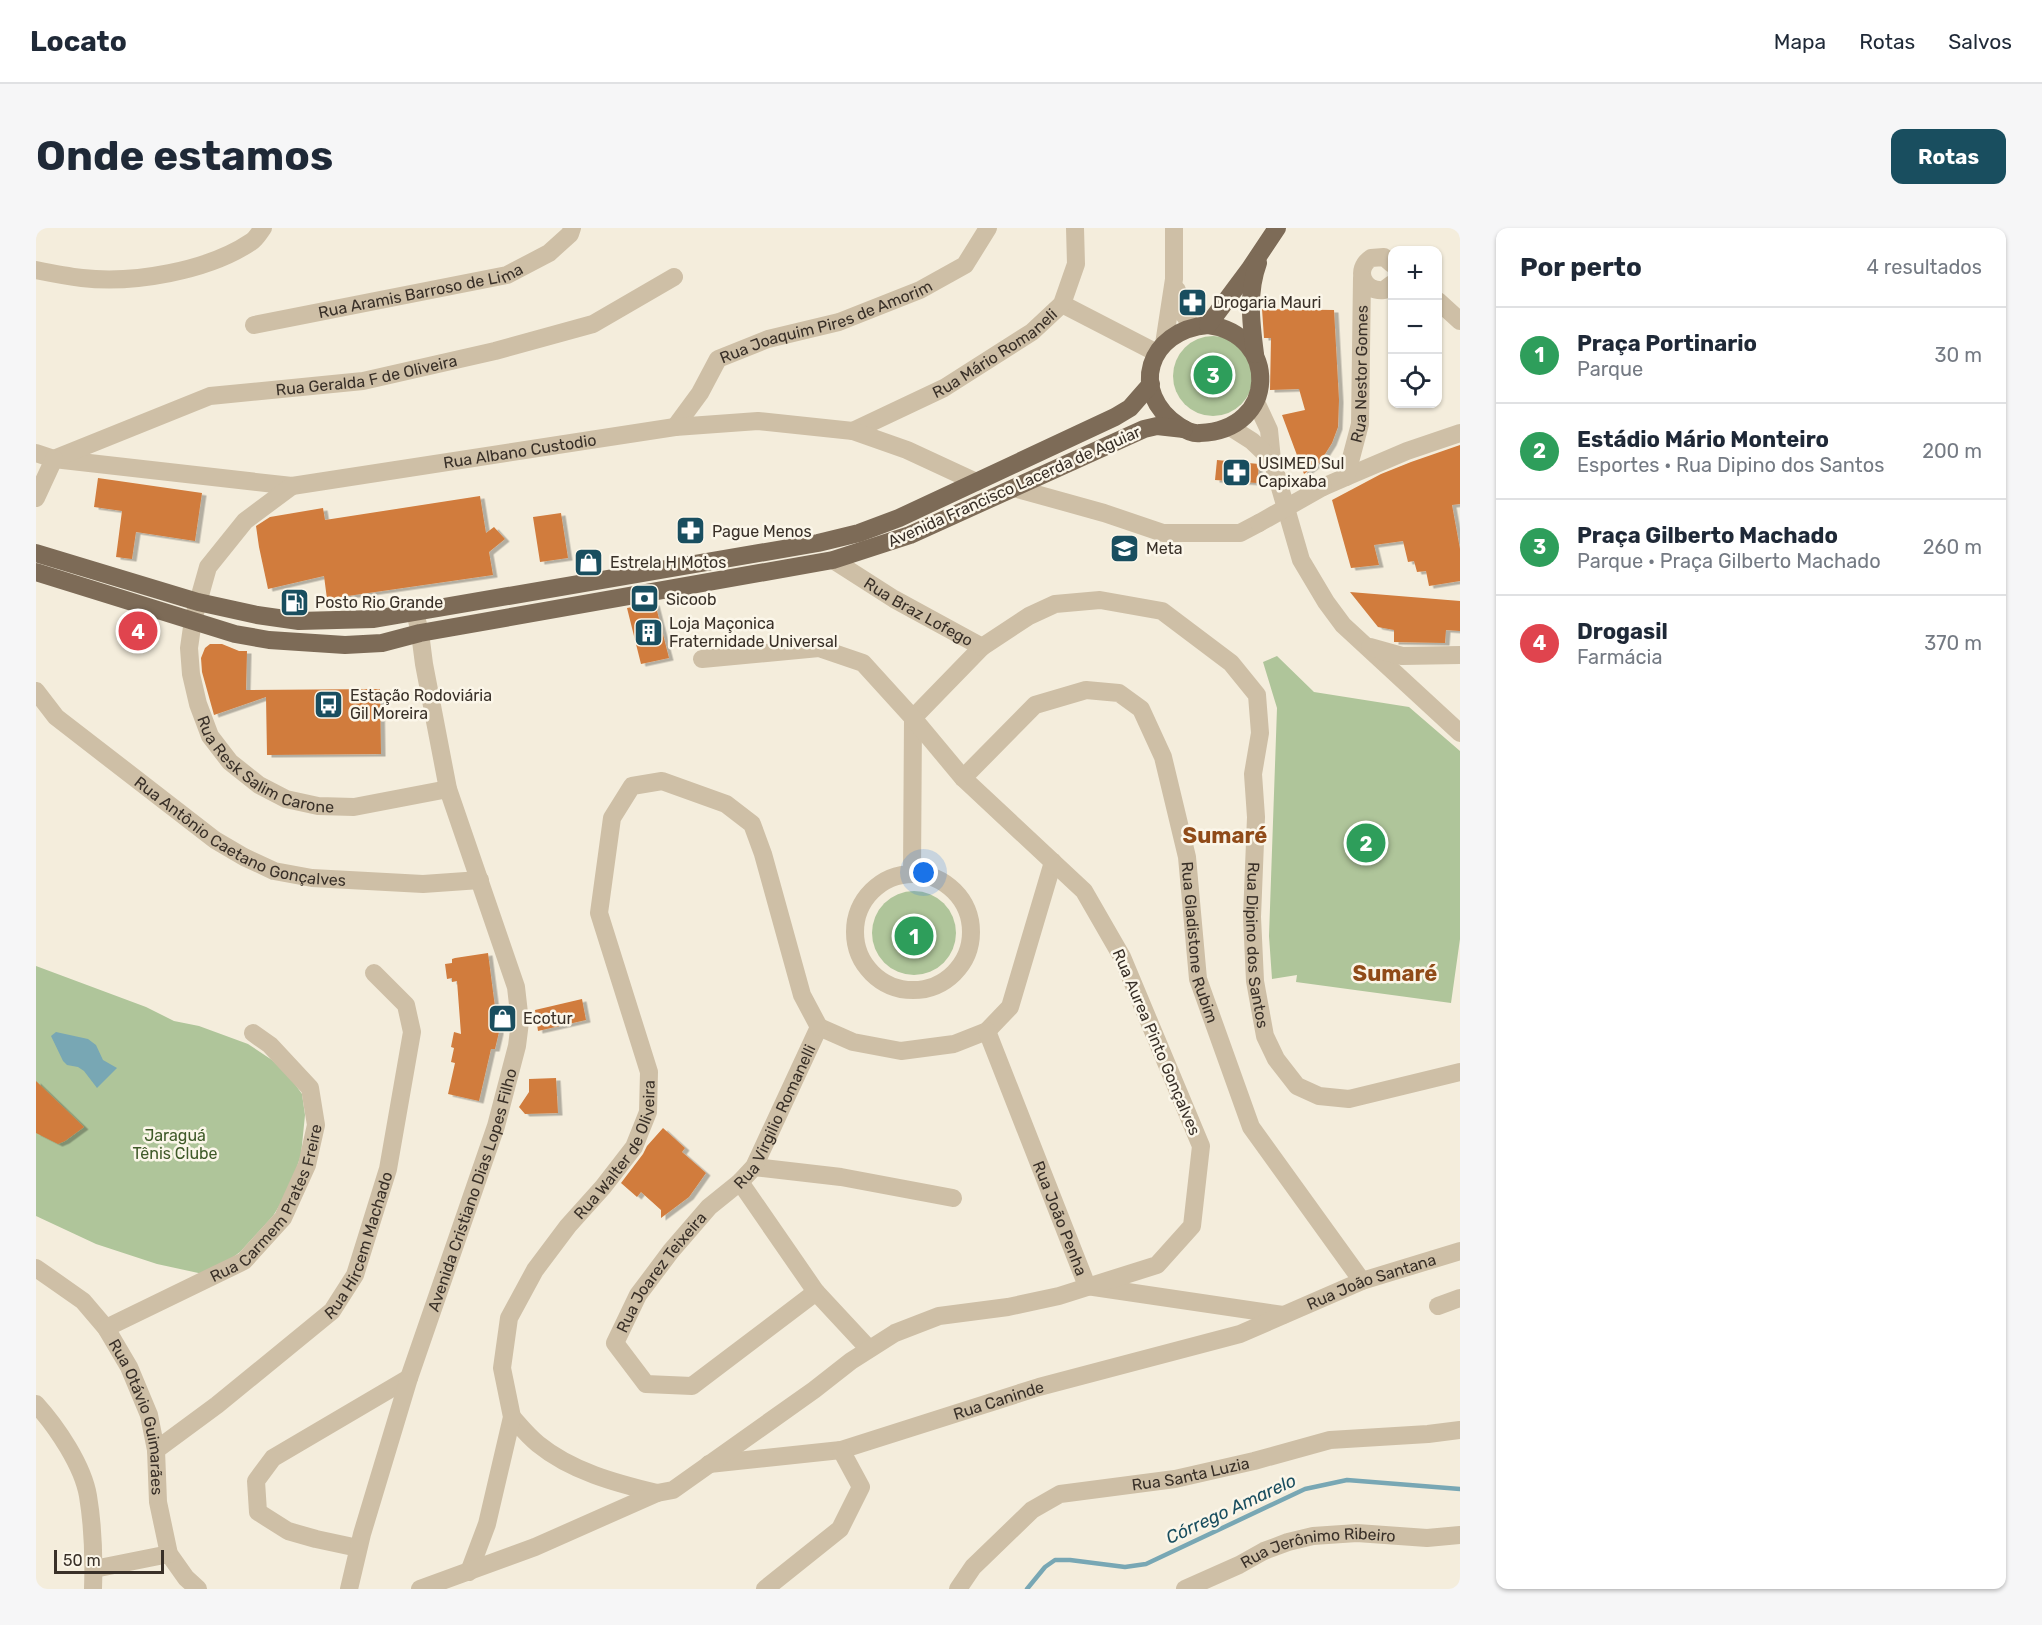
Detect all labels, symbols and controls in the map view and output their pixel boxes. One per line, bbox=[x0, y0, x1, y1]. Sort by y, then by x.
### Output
text: Locato bbox=[30, 25, 127, 58]
text: Mapa bbox=[1774, 29, 1826, 54]
text: Rotas bbox=[1859, 29, 1915, 54]
text: Salvos bbox=[1948, 29, 2012, 54]
button: Rotas bbox=[1891, 129, 2006, 184]
text: Onde estamos bbox=[36, 131, 333, 181]
map controls bbox=[1388, 246, 1442, 408]
button: + bbox=[1388, 246, 1442, 300]
text: Por perto bbox=[1520, 252, 1642, 283]
text: 4 resultados bbox=[1867, 255, 1982, 279]
street label: Rua Aramis Barroso de Lima bbox=[317, 259, 526, 322]
street label: Rua Joaquim Pires de Amorim bbox=[717, 276, 936, 367]
pharmacy icon: Drogaria Mauri bbox=[1176, 286, 1208, 318]
place label: Drogaria Mauri bbox=[1213, 293, 1321, 312]
button: − bbox=[1388, 300, 1442, 354]
street label: Rua Mário Romaneli bbox=[929, 305, 1061, 402]
street label: Rua Nestor Gomes bbox=[1347, 305, 1372, 445]
text: Praça Portinario bbox=[1577, 330, 1757, 357]
text: 1 bbox=[1535, 343, 1544, 367]
text: 30 m bbox=[1935, 343, 1982, 367]
street label: Rua Geralda F de Oliveira bbox=[275, 351, 459, 400]
pin: 3 bbox=[1194, 352, 1232, 398]
button: locate bbox=[1388, 354, 1442, 408]
text: Parque bbox=[1577, 357, 1643, 381]
street label: Avenida Francisco Lacerda de Aguiar bbox=[885, 422, 1143, 551]
text: Estádio Mário Monteiro bbox=[1577, 426, 1829, 453]
street label: Rua Albano Custodio bbox=[442, 430, 598, 473]
text: 2 bbox=[1533, 439, 1546, 463]
text: 200 m bbox=[1922, 439, 1982, 463]
text: Esportes · Rua Dipino dos Santos bbox=[1577, 453, 1884, 477]
place label: USIMED Sul Capixaba bbox=[1258, 454, 1344, 491]
pharmacy icon: USIMED Sul Capixaba bbox=[1221, 456, 1253, 488]
pharmacy icon: Pague Menos bbox=[675, 515, 707, 547]
place label: Pague Menos bbox=[712, 522, 812, 541]
text: Praça Gilberto Machado bbox=[1577, 522, 1838, 549]
school or university icon: Meta bbox=[1109, 532, 1141, 564]
text: 3 bbox=[1533, 535, 1546, 559]
text: 260 m bbox=[1923, 535, 1982, 559]
place label: Meta bbox=[1146, 539, 1183, 558]
shop icon: Estrela H Motos bbox=[573, 546, 605, 578]
text: Parque · Praça Gilberto Machado bbox=[1577, 549, 1881, 573]
place label: Estrela H Motos bbox=[610, 553, 726, 572]
street label: Rua Braz Lofego bbox=[860, 573, 976, 650]
bank icon: Sicoob bbox=[629, 583, 661, 615]
fuel station icon: Posto Rio Grande bbox=[278, 586, 310, 618]
place label: Sicoob bbox=[666, 590, 717, 609]
place label: Posto Rio Grande bbox=[315, 593, 443, 612]
pin: 4 bbox=[118, 608, 158, 654]
place label: Loja Maçonica Fraternidade Universal bbox=[669, 614, 838, 651]
building icon: Loja Maçonica Fraternidade Universal bbox=[632, 616, 664, 648]
text: Drogasil bbox=[1577, 618, 1668, 645]
text: 4 bbox=[1533, 631, 1546, 655]
text: 370 m bbox=[1924, 631, 1982, 655]
text: Farmácia bbox=[1577, 645, 1663, 669]
place label: Estação Rodoviária Gil Moreira bbox=[350, 686, 492, 723]
bus stop icon: Estação Rodoviária Gil Moreira bbox=[313, 688, 345, 720]
street label: Rua Resk Salim Carone bbox=[193, 713, 334, 816]
street label: Rua Antônio Caetano Gonçalves bbox=[131, 772, 346, 890]
pin: 2 bbox=[1346, 820, 1386, 866]
district label: Sumaré bbox=[1183, 822, 1267, 849]
your location bbox=[909, 858, 938, 887]
street label: Rua Gladistone Rubim bbox=[1177, 861, 1222, 1025]
street label: Rua Dipino dos Santos bbox=[1242, 862, 1272, 1030]
pin: 1 bbox=[894, 914, 934, 958]
street label: Rua Aurea Pinto Gonçalves bbox=[1109, 946, 1204, 1138]
district label: Sumaré bbox=[1353, 960, 1437, 987]
shop icon: Ecotur bbox=[486, 1002, 518, 1034]
place label: Ecotur bbox=[523, 1009, 573, 1028]
street label: Rua Virgilio Romanelli bbox=[730, 1041, 820, 1193]
street label: Avenida Cristiano Dias Lopes Filho bbox=[424, 1066, 521, 1314]
street label: Rua Walter de Oliveira bbox=[570, 1080, 659, 1223]
street label: Rua Carmem Prates Freire bbox=[207, 1122, 326, 1286]
park label: Jaraguá Tênis Clube bbox=[133, 1126, 218, 1163]
street label: Rua João Penha bbox=[1029, 1158, 1091, 1278]
street label: Rua Hircem Machado bbox=[321, 1169, 397, 1323]
street label: Rua Joarez Teixeira bbox=[612, 1208, 711, 1336]
street label: Rua João Santana bbox=[1304, 1250, 1438, 1314]
street label: Rua Otávio Guimarães bbox=[105, 1336, 167, 1495]
street label: Rua Caninde bbox=[951, 1377, 1046, 1424]
street label: Rua Santa Luzia bbox=[1131, 1453, 1251, 1495]
water label: Córrego Amarelo bbox=[1162, 1469, 1300, 1549]
street label: Rua Jerônimo Ribeiro bbox=[1237, 1524, 1396, 1572]
scale bar bbox=[54, 1547, 164, 1574]
text: 50 m bbox=[63, 1551, 101, 1570]

